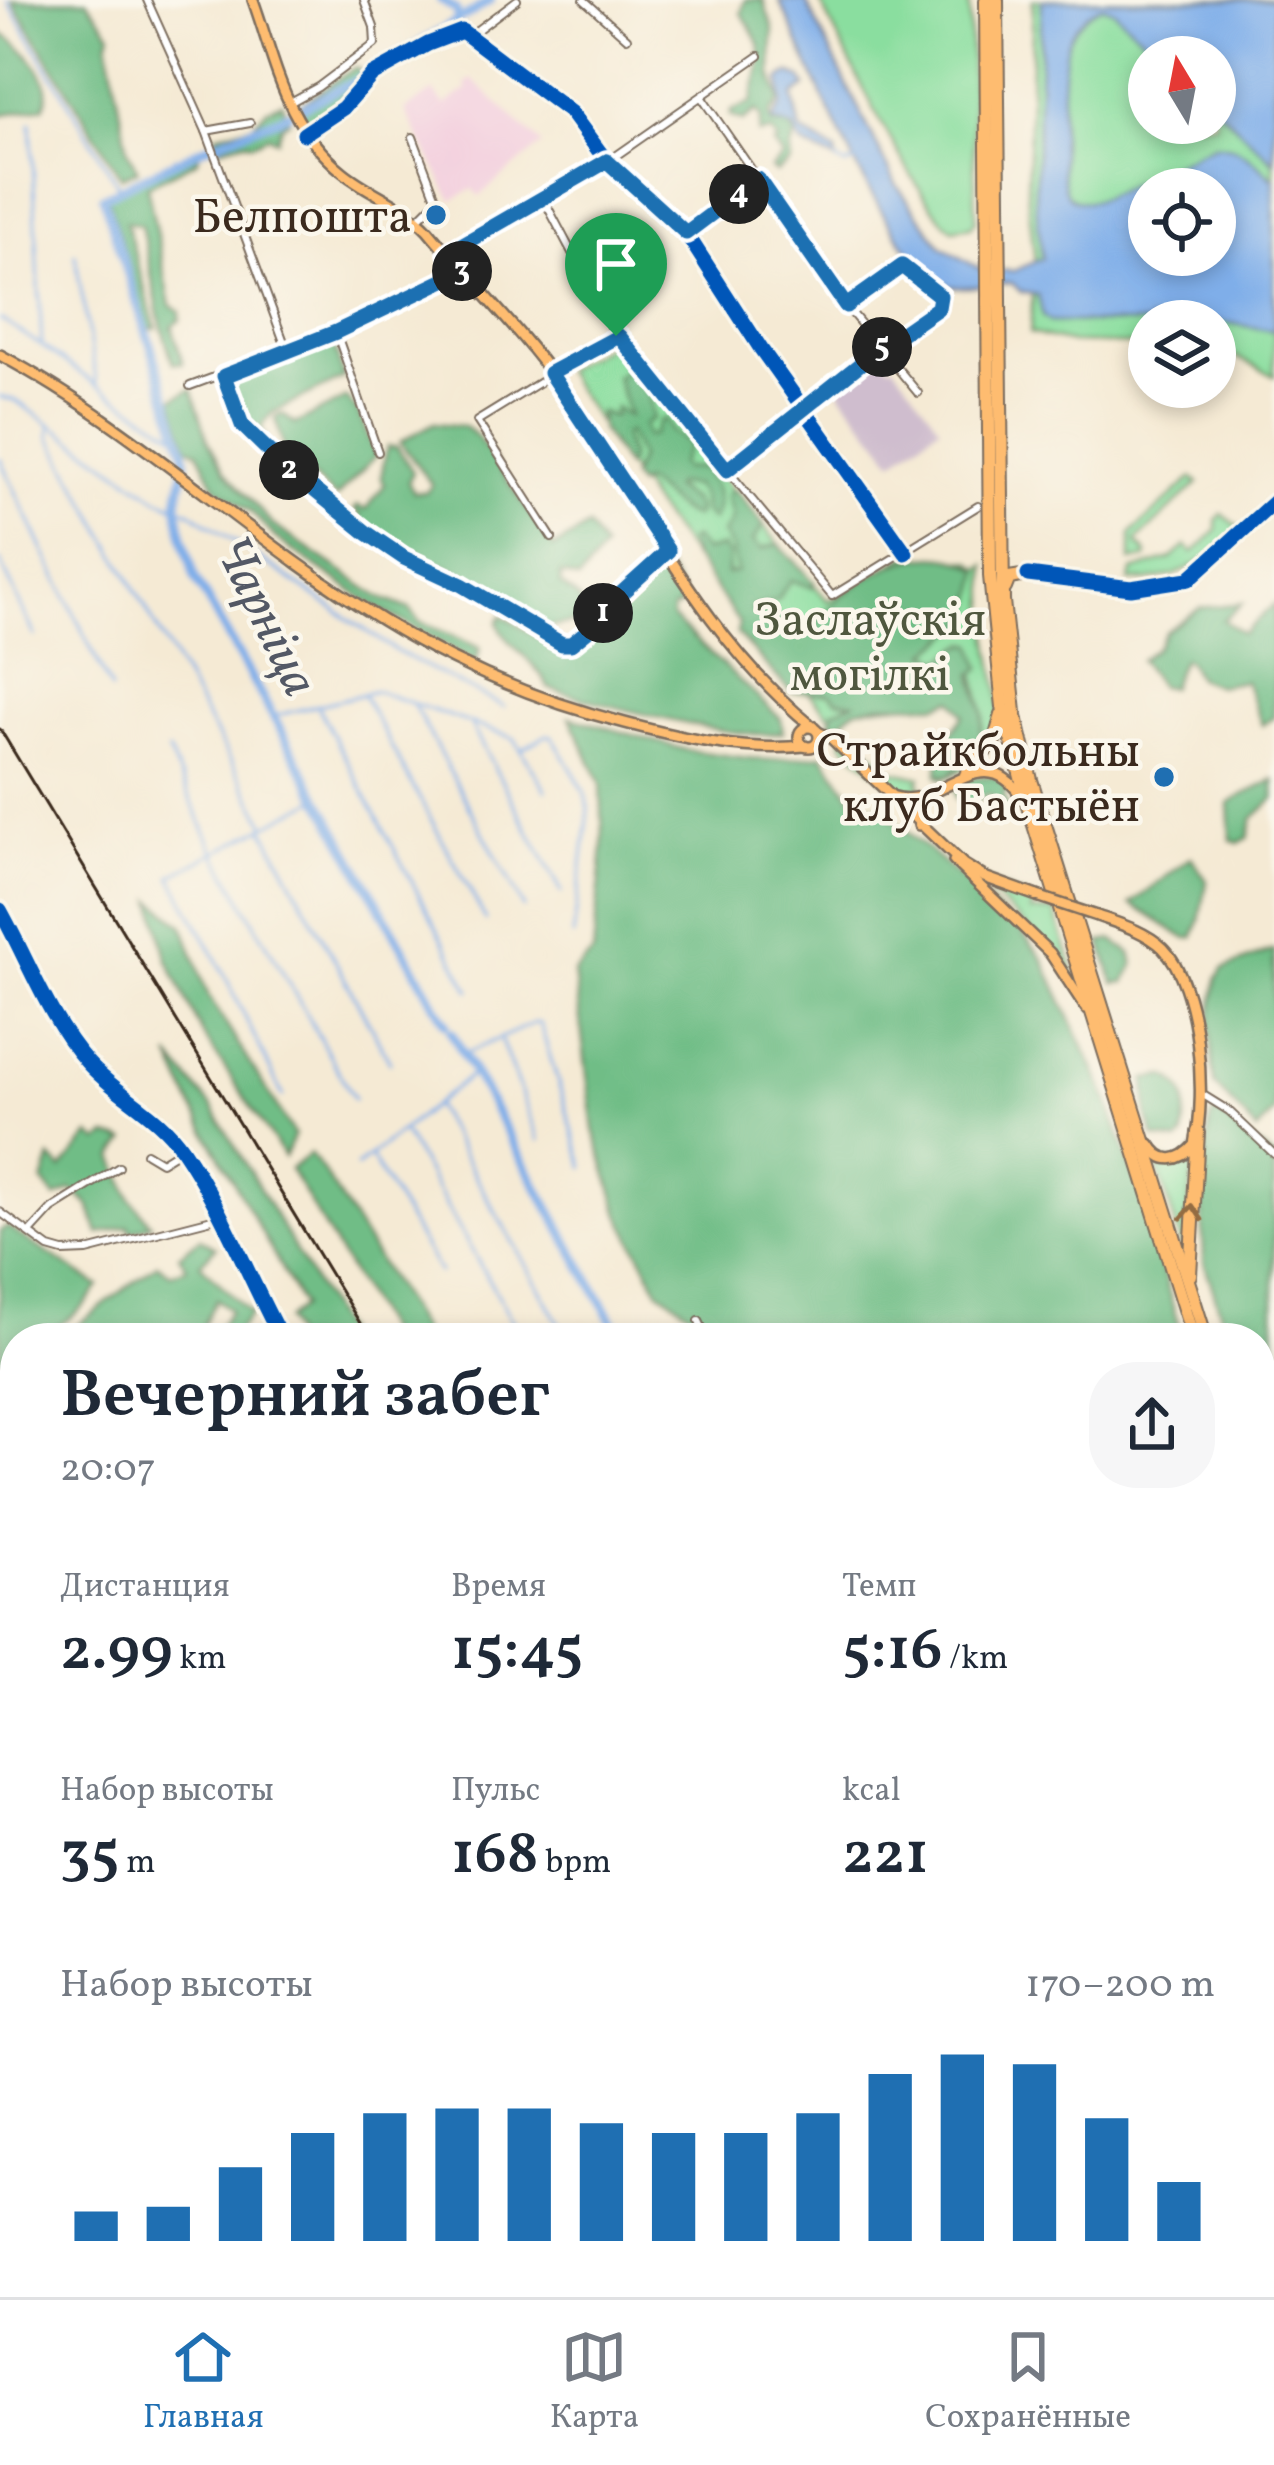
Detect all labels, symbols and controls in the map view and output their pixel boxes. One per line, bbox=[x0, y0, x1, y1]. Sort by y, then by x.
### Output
north arrow bbox=[1128, 36, 1236, 144]
map controls bbox=[1128, 36, 1236, 408]
pin: 4 bbox=[709, 164, 769, 224]
button: locate bbox=[1128, 168, 1236, 276]
text: 4 bbox=[729, 171, 749, 217]
place label: Белпошта bbox=[192, 186, 412, 253]
marker: Белпошта bbox=[423, 202, 449, 228]
pin bbox=[565, 213, 667, 336]
icon: arrive bbox=[583, 231, 649, 297]
pin: 3 bbox=[432, 241, 492, 301]
text: 3 bbox=[454, 248, 470, 294]
button: layers bbox=[1128, 300, 1236, 408]
pin: 5 bbox=[852, 317, 912, 377]
text: 5 bbox=[874, 324, 890, 370]
pin: 2 bbox=[259, 440, 319, 500]
text: 2 bbox=[280, 447, 298, 493]
water label: Чарніца bbox=[195, 525, 333, 709]
pin: 1 bbox=[573, 583, 633, 643]
park label: Заслаўскія могілкі bbox=[754, 589, 986, 711]
text: 1 bbox=[596, 590, 610, 636]
place label: Страйкбольны клуб Бастыён bbox=[817, 720, 1140, 842]
marker: Страйкбольны клуб Бастыён bbox=[1151, 764, 1177, 790]
one-way arrow bbox=[1179, 1203, 1204, 1222]
text: Вечерний забег bbox=[60, 1352, 550, 1444]
button: share bbox=[1089, 1362, 1215, 1488]
text: 20:07 bbox=[60, 1443, 156, 1497]
text: Дистанция bbox=[60, 1565, 230, 1611]
text: Время bbox=[451, 1565, 546, 1611]
text: Темп bbox=[842, 1565, 916, 1611]
text: 2.99 bbox=[60, 1611, 173, 1694]
text: 15:45 bbox=[451, 1611, 583, 1694]
text: 5:16 bbox=[842, 1611, 942, 1694]
text: km bbox=[173, 1637, 226, 1683]
text: /km bbox=[942, 1637, 1008, 1683]
text: Набор высоты bbox=[60, 1769, 274, 1815]
text: Пульс bbox=[451, 1769, 540, 1815]
text: kcal bbox=[842, 1769, 901, 1815]
text: 35 bbox=[60, 1815, 120, 1898]
text: 168 bbox=[451, 1815, 539, 1898]
text: 221 bbox=[842, 1815, 929, 1898]
text: m bbox=[120, 1841, 155, 1887]
text: bpm bbox=[539, 1841, 611, 1887]
text: Набор высоты bbox=[60, 1959, 313, 2013]
text: 170–200 m bbox=[1025, 1959, 1215, 2013]
tab: Главная bbox=[143, 2324, 264, 2442]
tab: Карта bbox=[550, 2324, 639, 2442]
tab: Сохранённые bbox=[925, 2324, 1131, 2442]

